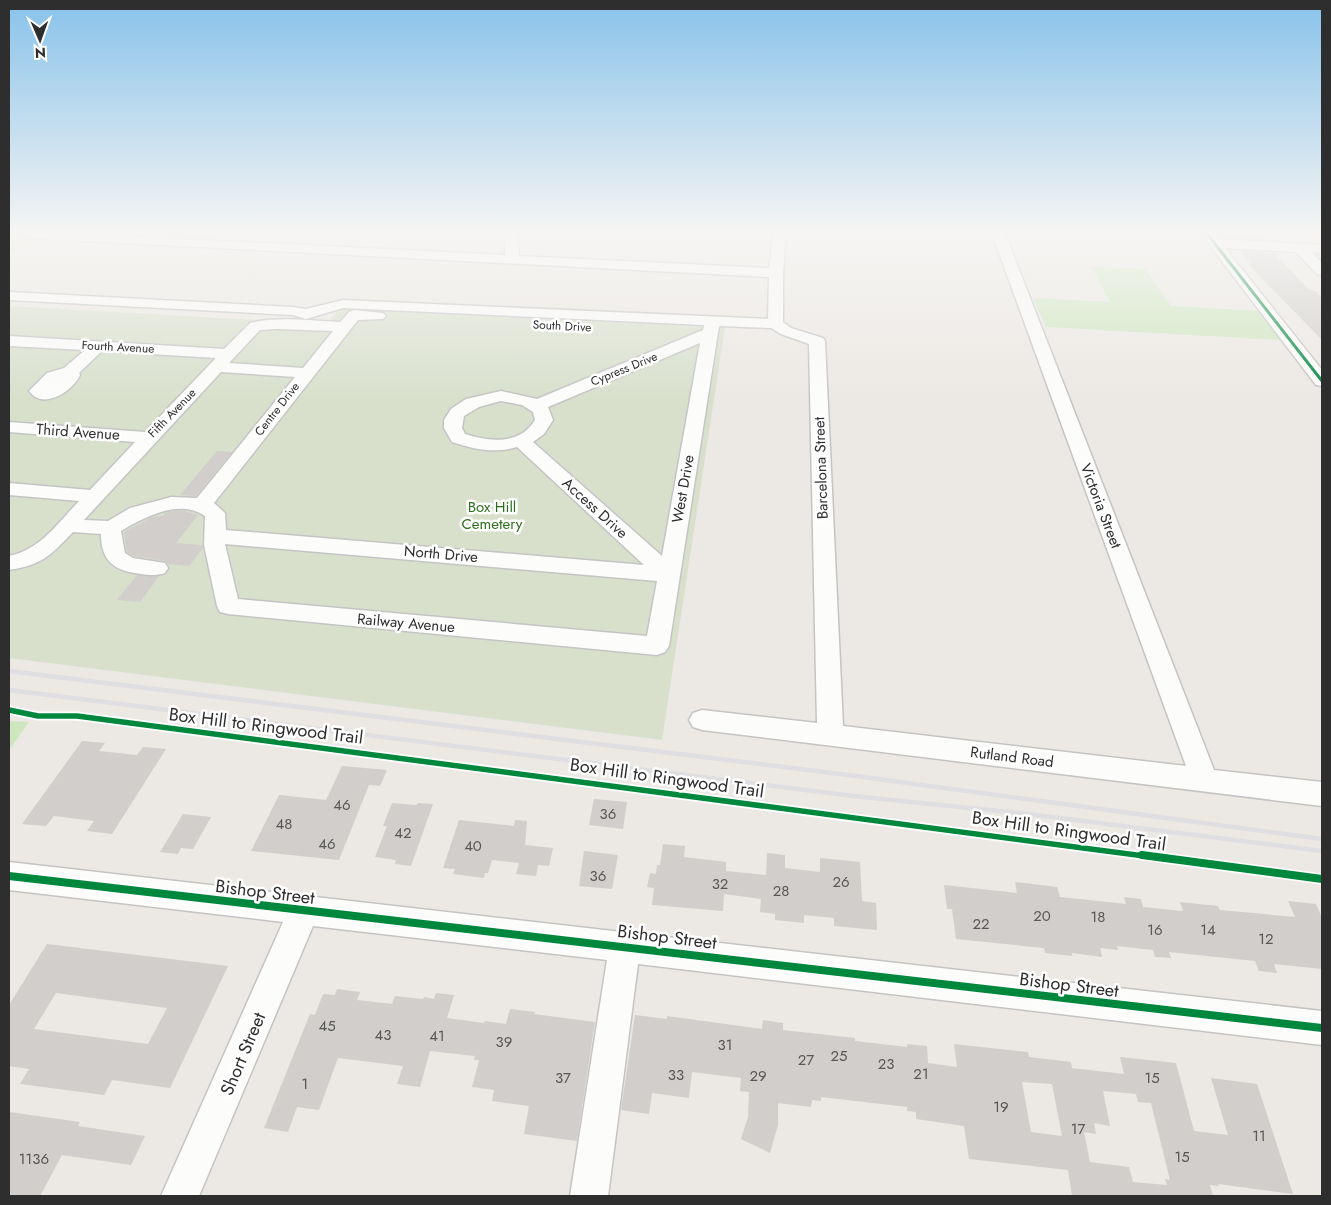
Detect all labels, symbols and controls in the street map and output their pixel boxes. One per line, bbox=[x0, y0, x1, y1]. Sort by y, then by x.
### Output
north arrow bbox=[15, 15, 65, 65]
text: N bbox=[35, 43, 46, 63]
street label: South Drive bbox=[532, 315, 592, 337]
street label: Fourth Avenue bbox=[81, 336, 155, 358]
street label: Cypress Drive bbox=[588, 347, 660, 391]
street label: Centre Drive bbox=[250, 378, 304, 440]
street label: Fifth Avenue bbox=[144, 384, 200, 442]
street label: Barcelona Street bbox=[808, 416, 834, 520]
street label: Third Avenue bbox=[35, 418, 121, 446]
street label: West Drive bbox=[666, 453, 700, 525]
street label: Victoria Street bbox=[1075, 460, 1127, 552]
street label: Access Drive bbox=[557, 472, 633, 544]
park label: Box Hill Cemetery bbox=[462, 496, 523, 535]
street label: North Drive bbox=[403, 540, 479, 568]
street label: Railway Avenue bbox=[356, 608, 456, 638]
street label: Box Hill to Ringwood Trail bbox=[167, 701, 365, 751]
street label: Rutland Road bbox=[969, 741, 1055, 773]
street label: Box Hill to Ringwood Trail bbox=[568, 752, 766, 804]
house number: 46 bbox=[333, 794, 351, 816]
house number: 36 bbox=[600, 803, 616, 825]
street label: Box Hill to Ringwood Trail bbox=[970, 805, 1168, 857]
house number: 48 bbox=[276, 813, 292, 835]
house number: 42 bbox=[394, 822, 412, 844]
house number: 46 bbox=[318, 833, 336, 855]
house number: 40 bbox=[464, 835, 482, 857]
house number: 36 bbox=[590, 865, 606, 887]
house number: 26 bbox=[832, 871, 850, 893]
street label: Bishop Street bbox=[214, 873, 317, 911]
house number: 32 bbox=[712, 873, 728, 895]
house number: 28 bbox=[773, 880, 789, 902]
house number: 20 bbox=[1033, 905, 1051, 927]
house number: 18 bbox=[1091, 906, 1105, 928]
house number: 22 bbox=[972, 913, 990, 935]
street label: Bishop Street bbox=[616, 918, 719, 956]
house number: 16 bbox=[1147, 919, 1163, 941]
house number: 14 bbox=[1200, 919, 1216, 941]
house number: 12 bbox=[1258, 928, 1274, 950]
street label: Bishop Street bbox=[1018, 966, 1121, 1004]
street label: Short Street bbox=[214, 1008, 272, 1100]
house number: 45 bbox=[318, 1015, 336, 1037]
house number: 43 bbox=[375, 1024, 391, 1046]
house number: 41 bbox=[429, 1025, 445, 1047]
house number: 39 bbox=[496, 1031, 512, 1053]
house number: 31 bbox=[718, 1034, 732, 1056]
house number: 25 bbox=[831, 1045, 848, 1067]
house number: 27 bbox=[798, 1049, 814, 1071]
house number: 23 bbox=[878, 1053, 894, 1075]
house number: 21 bbox=[913, 1063, 929, 1085]
house number: 33 bbox=[668, 1064, 684, 1086]
house number: 29 bbox=[749, 1065, 767, 1087]
house number: 37 bbox=[555, 1067, 571, 1089]
house number: 15 bbox=[1144, 1067, 1160, 1089]
house number: 1 bbox=[302, 1073, 308, 1095]
house number: 19 bbox=[993, 1096, 1009, 1118]
house number: 17 bbox=[1071, 1118, 1085, 1140]
house number: 11 bbox=[1252, 1125, 1266, 1147]
house number: 15 bbox=[1174, 1146, 1190, 1168]
house number: 1136 bbox=[19, 1148, 49, 1170]

